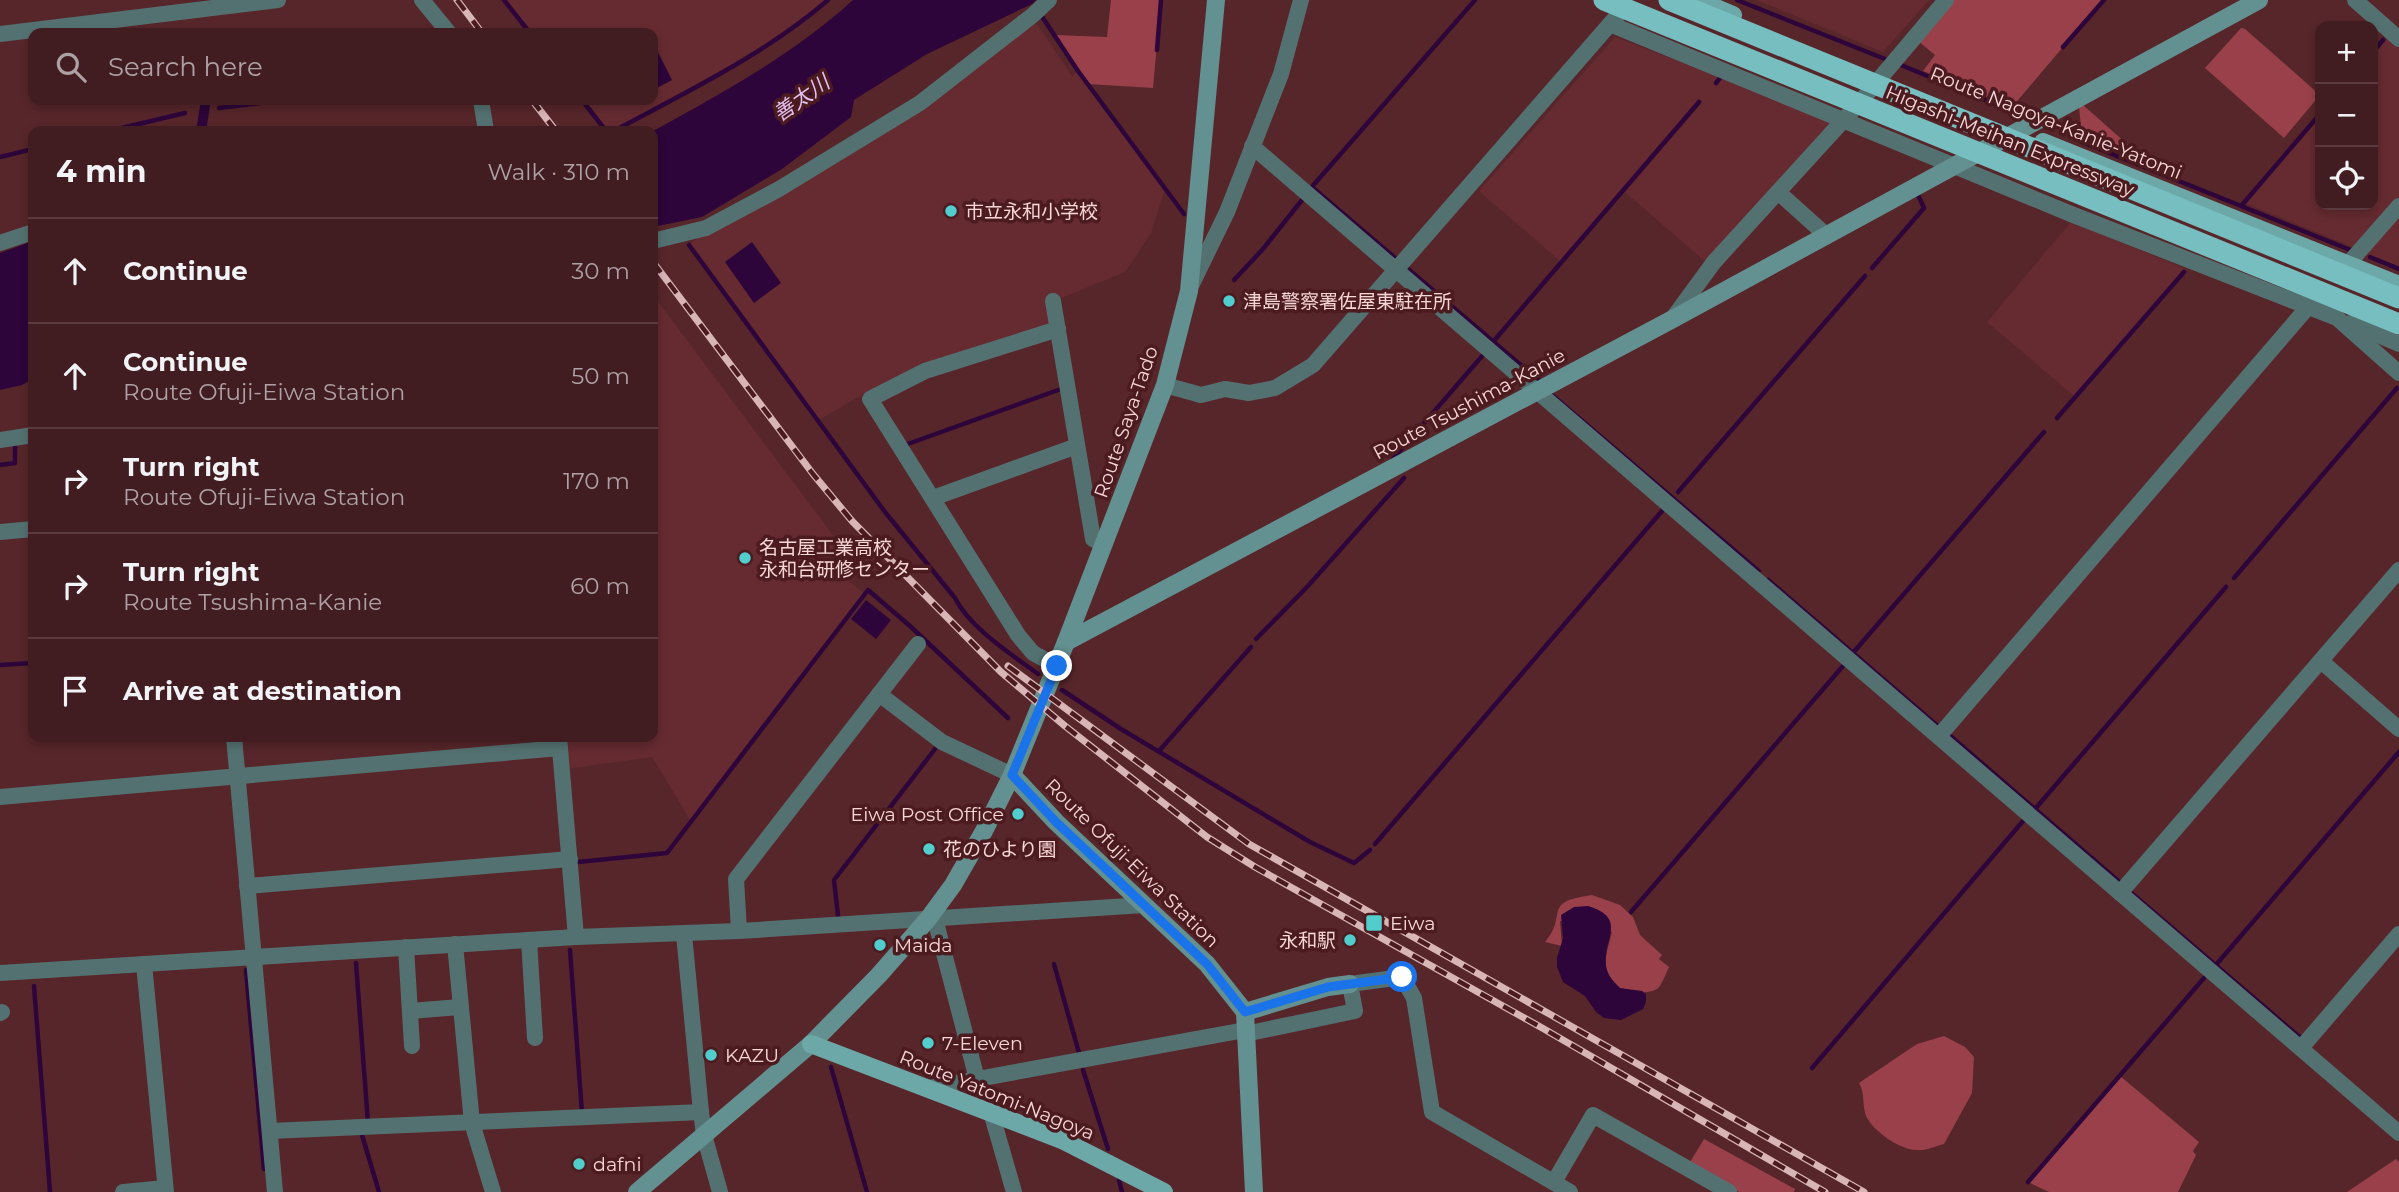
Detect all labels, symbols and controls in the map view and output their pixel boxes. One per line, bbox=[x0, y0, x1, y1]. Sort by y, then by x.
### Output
map controls bbox=[2315, 21, 2378, 210]
button: + bbox=[2315, 21, 2378, 84]
search box bbox=[28, 28, 658, 105]
icon: search bbox=[52, 48, 90, 86]
text: Search here bbox=[108, 51, 263, 83]
street label: Route Nagoya-Kanie-Yatomi bbox=[1927, 62, 2185, 184]
water label: 善太川 bbox=[768, 69, 836, 126]
street label: Higashi-Meihan Expressway bbox=[1882, 81, 2138, 202]
button: − bbox=[2315, 84, 2378, 147]
button: locate bbox=[2315, 147, 2378, 210]
text: 4 min bbox=[56, 153, 146, 190]
text: Walk · 310 m bbox=[487, 158, 630, 186]
place label: 市立永和小学校 bbox=[965, 200, 1098, 223]
marker: 市立永和小学校 bbox=[943, 203, 959, 219]
icon: ahead bbox=[56, 252, 94, 290]
text: Continue bbox=[123, 255, 248, 287]
text: 30 m bbox=[571, 257, 630, 285]
place label: 津島警察署佐屋東駐在所 bbox=[1243, 290, 1452, 313]
marker: 津島警察署佐屋東駐在所 bbox=[1221, 293, 1237, 309]
street label: Route Saya-Tado bbox=[1089, 343, 1163, 501]
street label: Route Tsushima-Kanie bbox=[1369, 344, 1569, 464]
text: Continue bbox=[123, 346, 248, 378]
icon: ahead bbox=[56, 357, 94, 395]
text: 50 m bbox=[571, 362, 630, 390]
text: Route Ofuji-Eiwa Station bbox=[123, 378, 405, 406]
text: Turn right bbox=[123, 451, 259, 483]
icon: right bbox=[56, 462, 94, 500]
text: 170 m bbox=[563, 467, 630, 495]
text: Route Ofuji-Eiwa Station bbox=[123, 483, 405, 511]
place label: 名古屋工業高校 永和台研修センター bbox=[759, 536, 930, 581]
marker: 名古屋工業高校 永和台研修センター bbox=[737, 550, 753, 566]
text: Turn right bbox=[123, 556, 259, 588]
icon: right bbox=[56, 567, 94, 605]
text: 60 m bbox=[570, 572, 630, 600]
text: Route Tsushima-Kanie bbox=[123, 588, 382, 616]
route end bbox=[1041, 650, 1072, 681]
icon: arrive bbox=[56, 672, 94, 710]
text: Arrive at destination bbox=[123, 675, 402, 707]
street label: Route Ofuji-Eiwa Station bbox=[1040, 774, 1224, 952]
place label: Eiwa Post Office bbox=[850, 803, 1004, 826]
marker: Eiwa Post Office bbox=[1010, 806, 1026, 822]
place label: 花のひより園 bbox=[943, 838, 1057, 861]
marker: 花のひより園 bbox=[921, 841, 937, 857]
place label: Eiwa bbox=[1390, 912, 1435, 935]
marker: Eiwa bbox=[1364, 913, 1384, 933]
place label: 永和駅 bbox=[1279, 929, 1336, 952]
marker: 永和駅 bbox=[1342, 932, 1358, 948]
place label: Maida bbox=[894, 934, 953, 957]
marker: Maida bbox=[872, 937, 888, 953]
route start bbox=[1386, 961, 1417, 992]
place label: 7-Eleven bbox=[942, 1032, 1023, 1055]
marker: 7-Eleven bbox=[920, 1035, 936, 1051]
place label: KAZU bbox=[725, 1044, 779, 1067]
street label: Route Yatomi-Nagoya bbox=[896, 1045, 1098, 1145]
marker: KAZU bbox=[703, 1047, 719, 1063]
place label: dafni bbox=[593, 1153, 642, 1176]
marker: dafni bbox=[571, 1156, 587, 1172]

